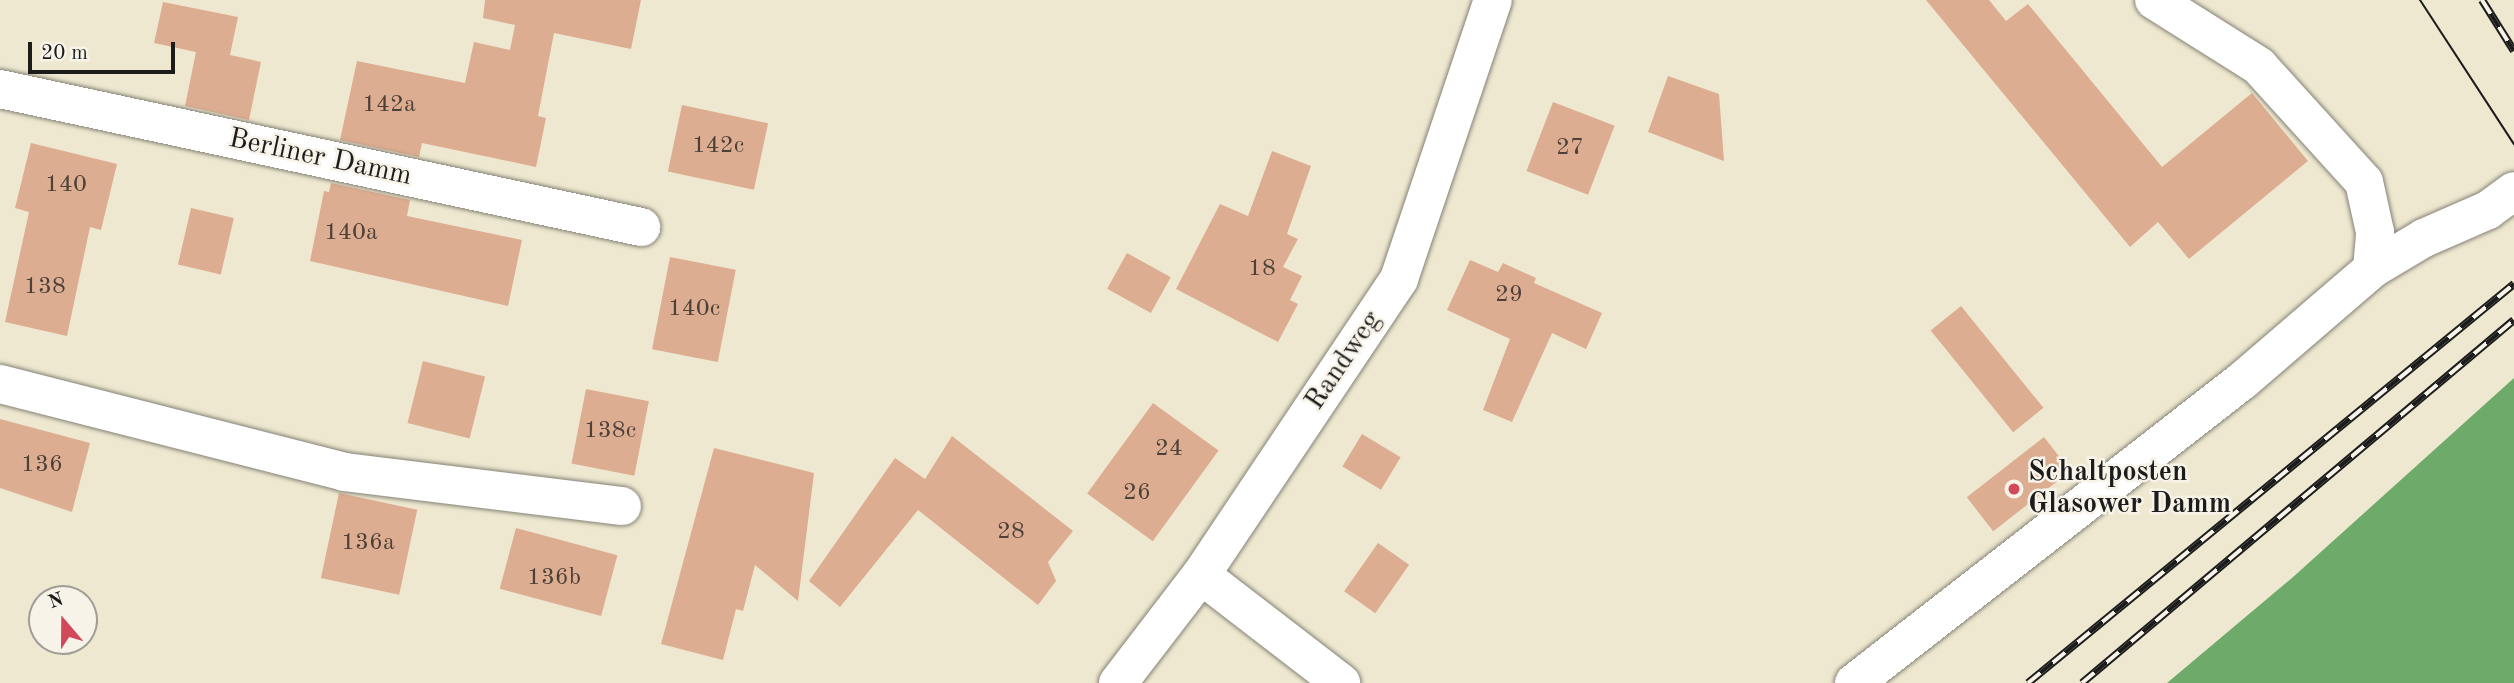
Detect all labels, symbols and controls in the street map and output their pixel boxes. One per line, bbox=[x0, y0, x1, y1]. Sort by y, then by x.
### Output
scale bar bbox=[32, 28, 178, 72]
text: 20 m bbox=[41, 43, 88, 64]
house number: 142a bbox=[362, 92, 416, 120]
street label: Berliner Damm bbox=[225, 122, 415, 194]
house number: 142c bbox=[692, 133, 744, 161]
house number: 27 bbox=[1556, 135, 1584, 163]
house number: 140 bbox=[45, 172, 87, 200]
house number: 140a bbox=[324, 220, 378, 248]
house number: 18 bbox=[1248, 256, 1276, 284]
house number: 138 bbox=[24, 274, 66, 302]
house number: 29 bbox=[1495, 282, 1523, 310]
house number: 140c bbox=[668, 296, 720, 324]
street label: Randweg bbox=[1299, 305, 1389, 417]
house number: 138c bbox=[584, 418, 636, 446]
house number: 24 bbox=[1155, 436, 1183, 464]
house number: 136 bbox=[21, 452, 63, 480]
place label: Schaltposten Glasower Damm bbox=[2028, 456, 2231, 522]
house number: 26 bbox=[1123, 480, 1151, 508]
marker: Schaltposten Glasower Damm bbox=[2006, 481, 2022, 497]
house number: 28 bbox=[997, 519, 1025, 547]
house number: 136a bbox=[341, 530, 395, 558]
house number: 136b bbox=[527, 565, 581, 593]
north arrow bbox=[28, 585, 98, 655]
text: N bbox=[46, 590, 66, 613]

